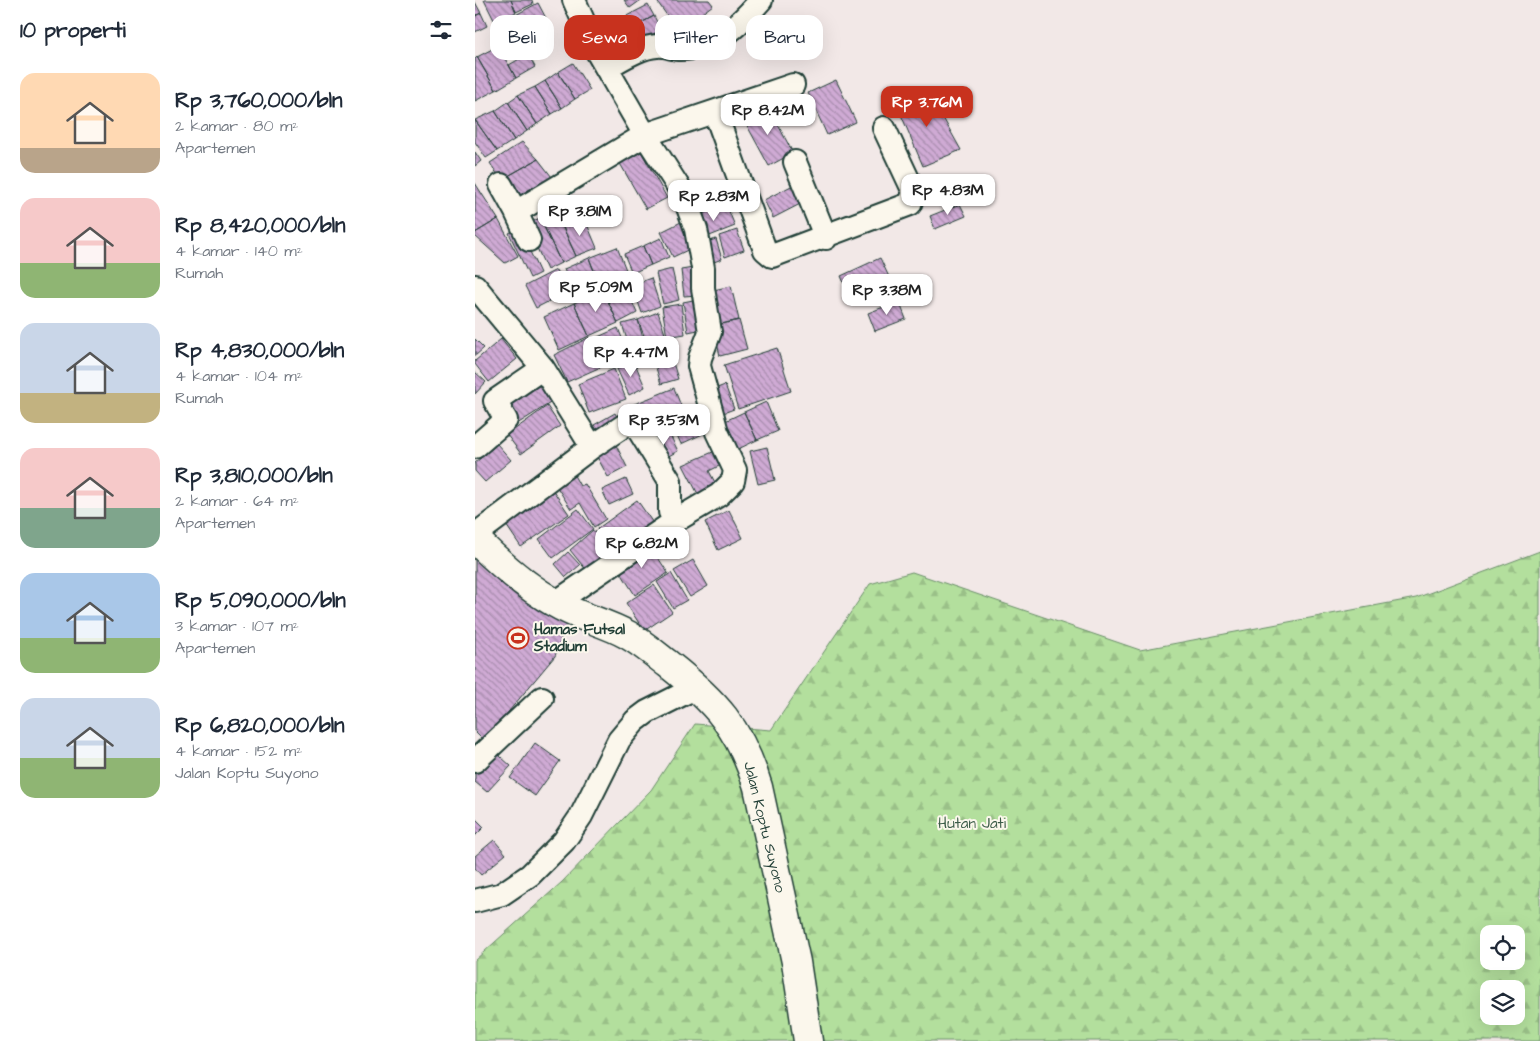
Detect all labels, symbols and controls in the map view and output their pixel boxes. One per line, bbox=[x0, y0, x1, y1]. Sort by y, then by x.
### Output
chip: Beli bbox=[490, 15, 554, 60]
chip: Sewa bbox=[564, 15, 645, 60]
chip: Filter bbox=[655, 15, 736, 60]
chip: Baru bbox=[746, 15, 823, 60]
text: 10 properti bbox=[20, 16, 126, 45]
icon: filters bbox=[427, 16, 455, 44]
text: Rp 3,760,000/bln bbox=[175, 86, 342, 115]
pin: Rp 3.76M bbox=[875, 86, 979, 128]
text: Rp 3.76M bbox=[892, 91, 962, 113]
icon: home bbox=[60, 93, 120, 153]
pin: Rp 8.42M bbox=[716, 94, 820, 136]
text: Rp 8.42M bbox=[732, 99, 804, 121]
text: 2 kamar · 80 m² bbox=[175, 115, 298, 137]
text: Apartemen bbox=[175, 137, 255, 159]
pin: Rp 4.83M bbox=[896, 174, 1000, 216]
text: Rp 4.83M bbox=[912, 179, 984, 201]
pin: Rp 2.83M bbox=[662, 180, 766, 222]
text: Rp 2.83M bbox=[679, 185, 749, 207]
pin: Rp 3.81M bbox=[528, 194, 632, 237]
text: Rp 3.81M bbox=[549, 200, 611, 222]
text: Rp 8,420,000/bln bbox=[175, 211, 346, 240]
icon: home bbox=[60, 218, 120, 278]
text: 4 kamar · 140 m² bbox=[175, 240, 303, 262]
text: Rumah bbox=[175, 262, 223, 284]
pin: Rp 5.09M bbox=[544, 270, 648, 313]
pin: Rp 3.38M bbox=[835, 274, 939, 316]
text: Rp 5.09M bbox=[560, 276, 632, 298]
text: Rp 3.38M bbox=[853, 279, 921, 301]
text: Rp 4,830,000/bln bbox=[175, 336, 344, 365]
pin: Rp 4.47M bbox=[579, 336, 683, 378]
text: Rp 4.47M bbox=[594, 341, 668, 363]
icon: home bbox=[60, 343, 120, 403]
text: 4 kamar · 104 m² bbox=[175, 365, 303, 387]
text: Rumah bbox=[175, 387, 223, 409]
pin: Rp 3.53M bbox=[612, 404, 716, 446]
text: Rp 3.53M bbox=[629, 409, 699, 431]
text: Rp 3,810,000/bln bbox=[175, 461, 333, 490]
icon: home bbox=[60, 468, 120, 528]
text: 2 kamar · 64 m² bbox=[175, 490, 299, 512]
text: Apartemen bbox=[175, 512, 255, 534]
pin: Rp 6.82M bbox=[590, 526, 694, 569]
text: Rp 6.82M bbox=[606, 532, 678, 554]
text: Rp 5,090,000/bln bbox=[175, 586, 346, 615]
icon: home bbox=[60, 593, 120, 653]
text: 3 kamar · 107 m² bbox=[175, 615, 299, 637]
place label: Hamas Futsal Stadium bbox=[533, 619, 626, 657]
sports icon: Hamas Futsal Stadium bbox=[506, 626, 530, 650]
text: Apartemen bbox=[175, 637, 255, 659]
text: Rp 6,820,000/bln bbox=[175, 711, 344, 740]
icon: home bbox=[60, 718, 120, 778]
text: 4 kamar · 152 m² bbox=[175, 740, 302, 762]
street label: Jalan Koptu Suyono bbox=[737, 759, 791, 896]
text: Jalan Koptu Suyono bbox=[175, 762, 318, 784]
park label: Hutan Jati bbox=[938, 813, 1007, 834]
map controls bbox=[1480, 925, 1525, 1025]
button: locate bbox=[1480, 925, 1525, 970]
button: layers bbox=[1480, 980, 1525, 1025]

